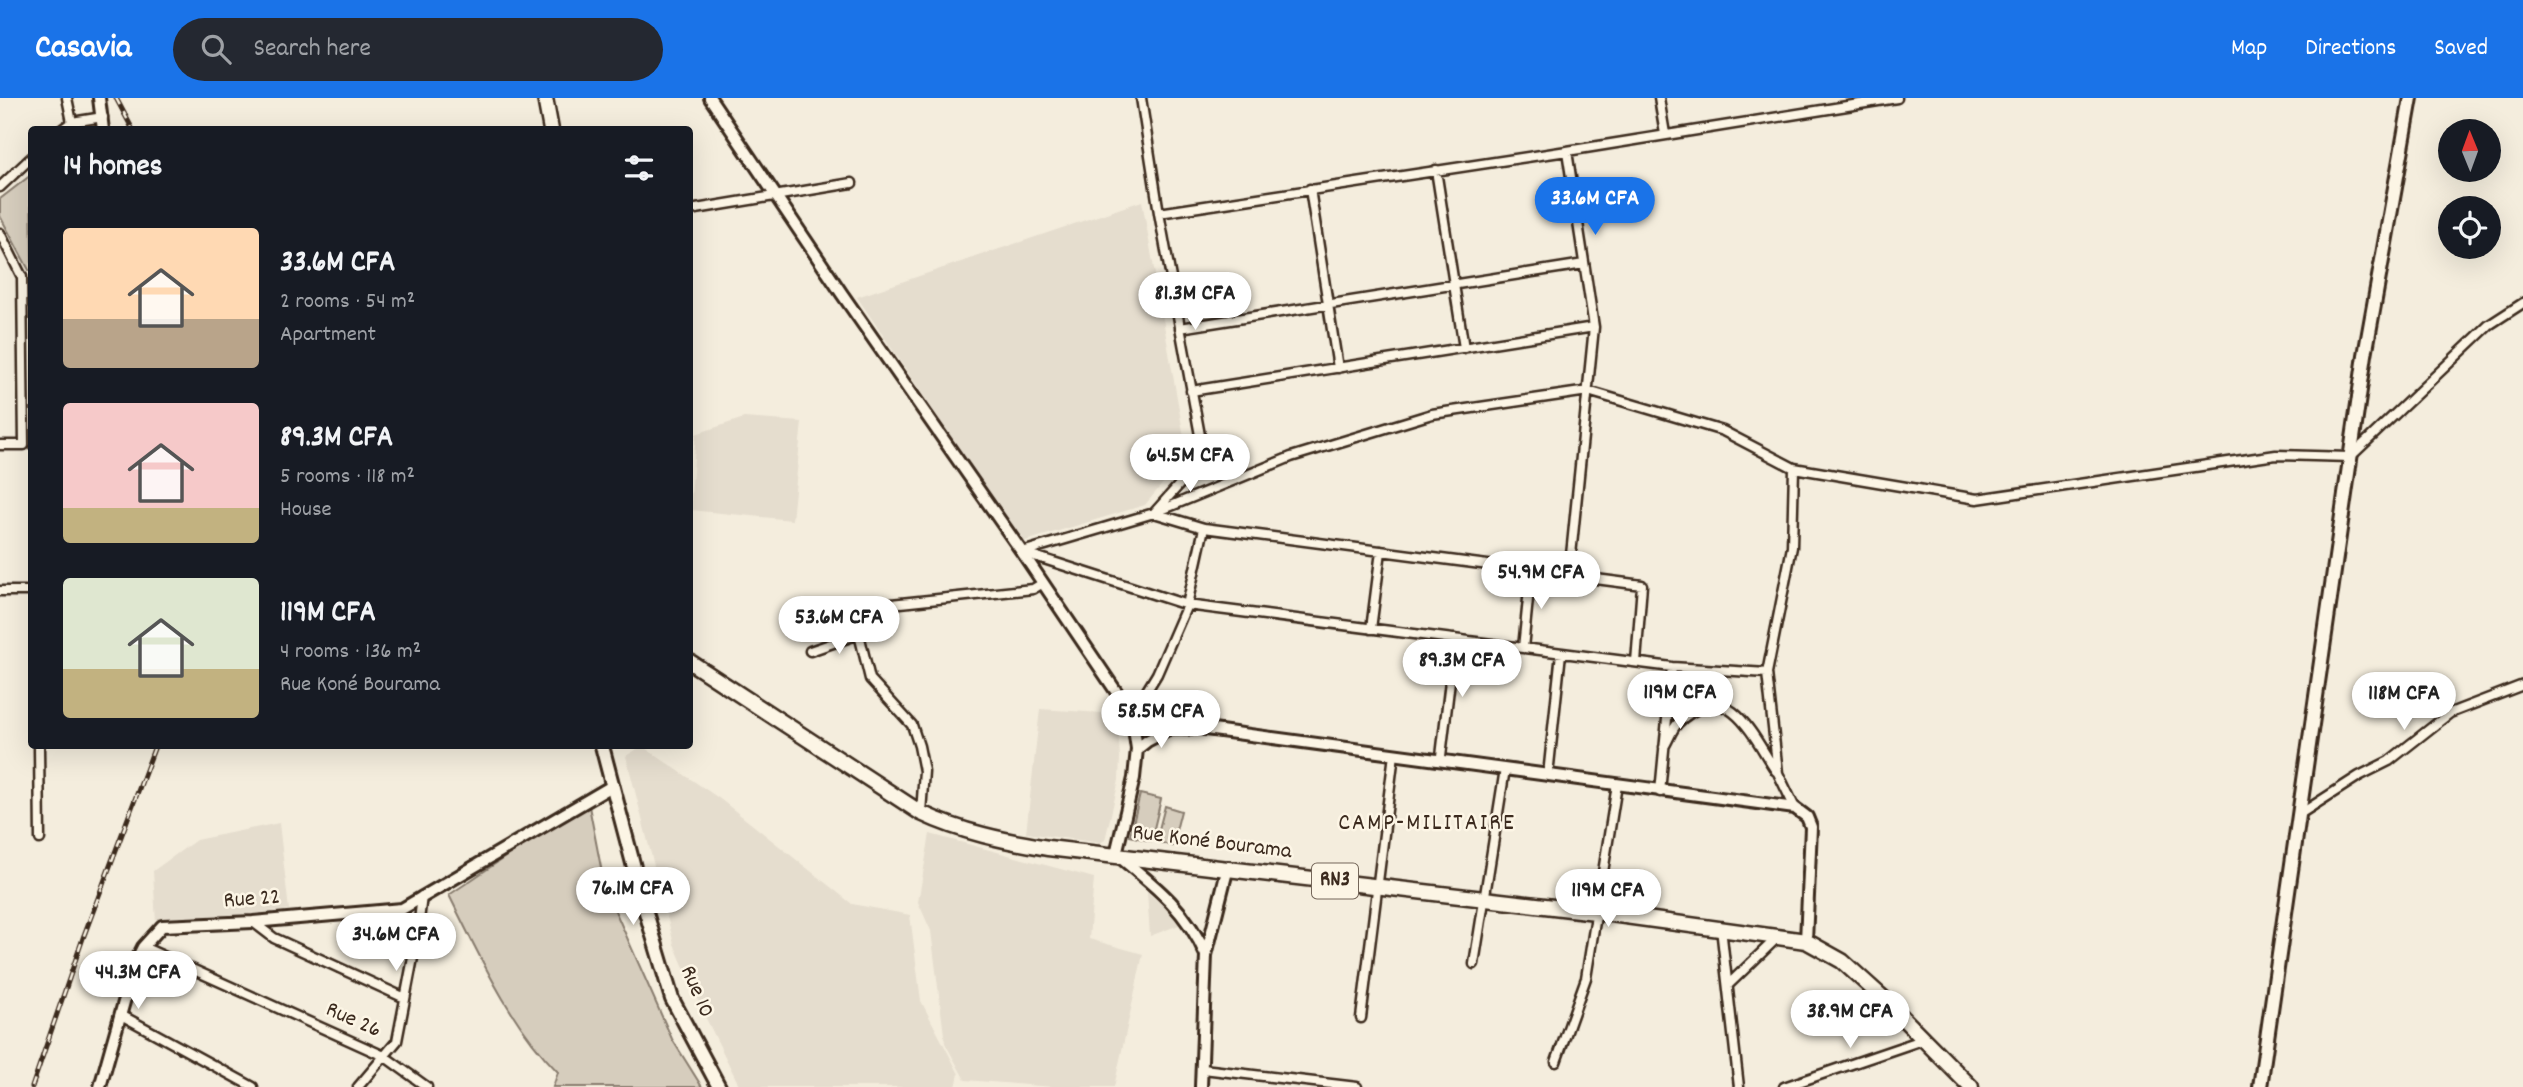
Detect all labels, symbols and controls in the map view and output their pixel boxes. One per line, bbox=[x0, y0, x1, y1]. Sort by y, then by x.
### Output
search box bbox=[173, 18, 663, 81]
text: Casavia bbox=[35, 26, 131, 73]
icon: search bbox=[197, 30, 235, 68]
text: Search here bbox=[253, 31, 371, 68]
text: Map bbox=[2231, 32, 2267, 66]
text: Directions bbox=[2305, 32, 2396, 66]
text: Saved bbox=[2434, 32, 2488, 66]
north arrow bbox=[2438, 119, 2501, 182]
map controls bbox=[2438, 119, 2501, 259]
text: 14 homes bbox=[63, 147, 162, 190]
icon: filters bbox=[620, 149, 658, 187]
pin: 33.6M CFA bbox=[1515, 178, 1675, 237]
text: 33.6M CFA bbox=[1551, 183, 1639, 216]
button: locate bbox=[2438, 196, 2501, 259]
text: 33.6M CFA bbox=[280, 243, 395, 286]
icon: home bbox=[119, 256, 203, 340]
pin: 81.3M CFA bbox=[1115, 272, 1275, 332]
text: 81.3M CFA bbox=[1154, 278, 1236, 311]
text: 2 rooms · 54 m² bbox=[280, 286, 415, 319]
text: Apartment bbox=[280, 319, 376, 352]
text: 89.3M CFA bbox=[280, 418, 393, 461]
icon: home bbox=[119, 431, 203, 515]
pin: 64.5M CFA bbox=[1110, 434, 1270, 494]
text: 64.5M CFA bbox=[1146, 440, 1234, 473]
text: 5 rooms · 118 m² bbox=[280, 461, 415, 494]
text: House bbox=[280, 494, 332, 527]
pin: 54.9M CFA bbox=[1461, 552, 1621, 611]
text: 54.9M CFA bbox=[1497, 557, 1585, 590]
text: 119M CFA bbox=[280, 593, 376, 636]
pin: 53.6M CFA bbox=[759, 596, 919, 656]
text: 53.6M CFA bbox=[795, 602, 883, 635]
icon: home bbox=[119, 606, 203, 690]
text: 4 rooms · 136 m² bbox=[280, 636, 421, 669]
pin: 89.3M CFA bbox=[1382, 640, 1542, 699]
text: 89.3M CFA bbox=[1419, 645, 1505, 678]
text: Rue Koné Bourama bbox=[280, 669, 440, 702]
pin: 119M CFA bbox=[1608, 672, 1752, 731]
pin: 118M CFA bbox=[2332, 672, 2476, 732]
text: 119M CFA bbox=[1643, 677, 1717, 710]
text: 118M CFA bbox=[2368, 678, 2440, 711]
pin: 58.5M CFA bbox=[1081, 690, 1241, 750]
text: 58.5M CFA bbox=[1117, 696, 1205, 729]
district label: CAMP-MILITAIRE bbox=[1338, 807, 1516, 841]
street label: Rue Koné Bourama bbox=[1131, 817, 1295, 869]
road number: RN3 bbox=[1312, 864, 1358, 898]
pin: 76.1M CFA bbox=[553, 868, 713, 927]
pin: 119M CFA bbox=[1536, 870, 1680, 929]
text: 76.1M CFA bbox=[592, 873, 674, 906]
text: 119M CFA bbox=[1571, 875, 1645, 908]
street label: Rue 22 bbox=[223, 882, 281, 918]
pin: 34.6M CFA bbox=[316, 914, 476, 973]
text: 34.6M CFA bbox=[352, 919, 440, 952]
pin: 44.3M CFA bbox=[58, 951, 218, 1011]
text: 44.3M CFA bbox=[95, 957, 181, 990]
street label: Rue 10 bbox=[670, 961, 722, 1023]
pin: 38.9M CFA bbox=[1770, 990, 1930, 1050]
street label: Rue 26 bbox=[320, 994, 386, 1048]
text: 38.9M CFA bbox=[1807, 996, 1893, 1029]

